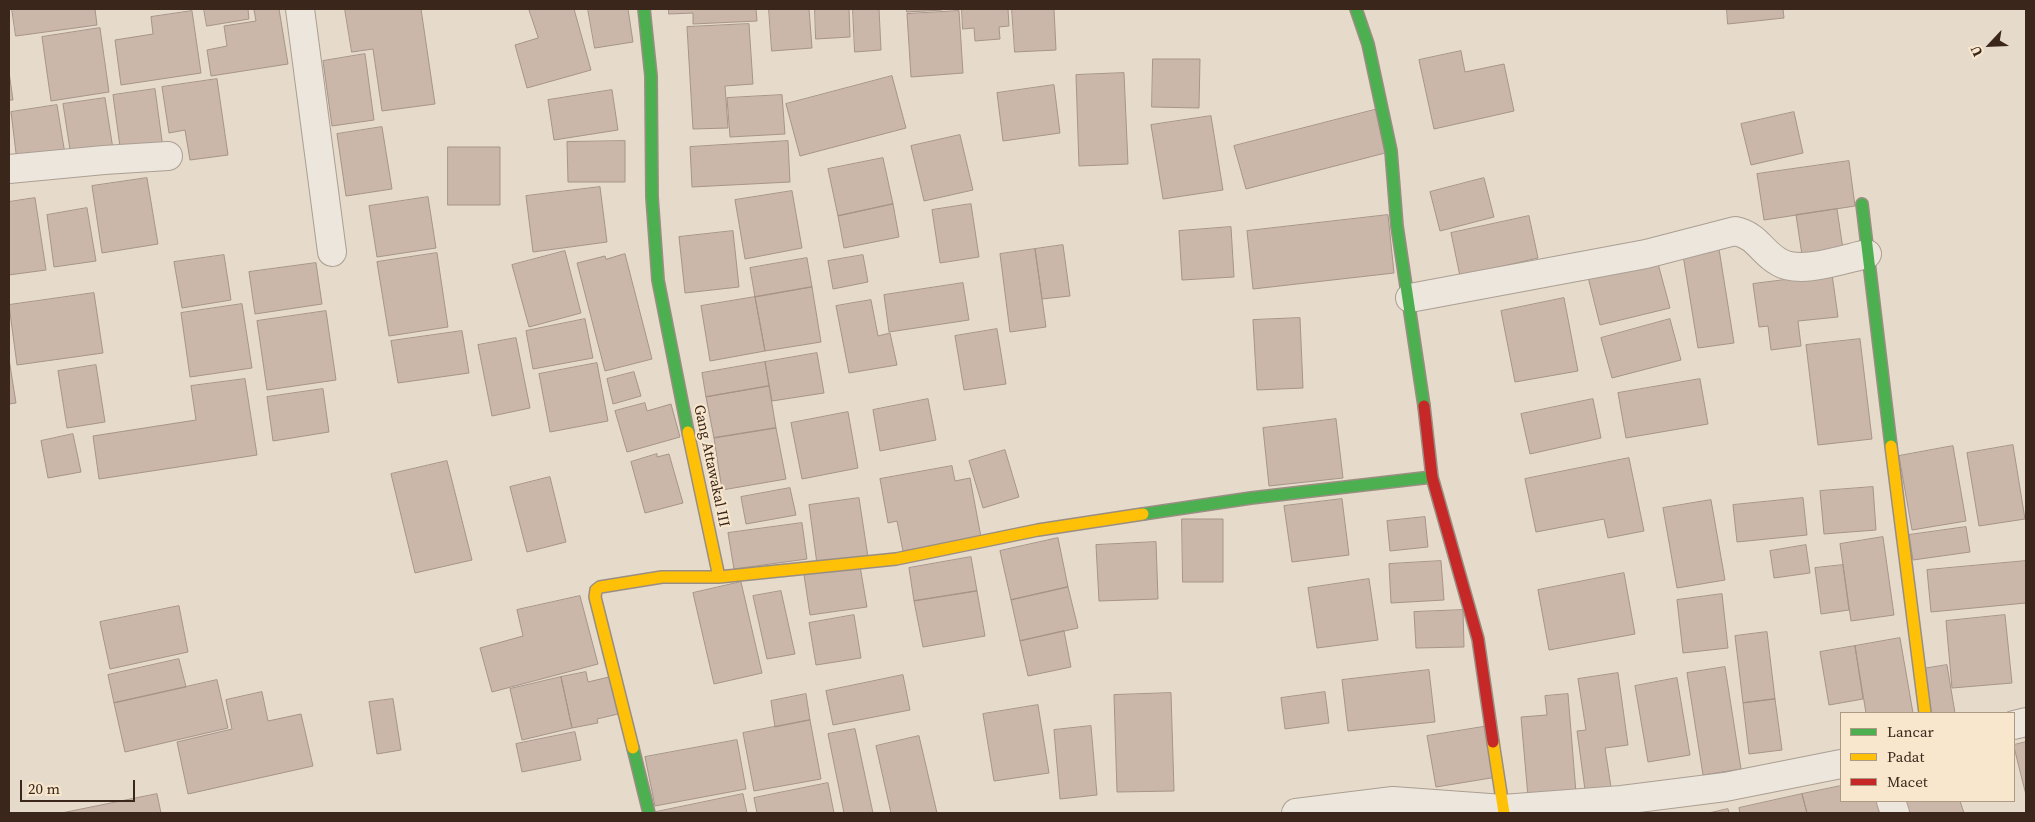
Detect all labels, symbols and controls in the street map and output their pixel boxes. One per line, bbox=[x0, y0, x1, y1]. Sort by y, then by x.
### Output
north arrow bbox=[1965, 20, 2015, 70]
text: U bbox=[1965, 42, 1988, 60]
street label: Gang Attawakal III bbox=[689, 403, 733, 529]
legend bbox=[1840, 712, 2015, 802]
text: Lancar bbox=[1887, 721, 1934, 742]
text: Padat bbox=[1887, 746, 1924, 767]
scale bar bbox=[22, 770, 138, 802]
text: Macet bbox=[1887, 771, 1928, 792]
text: 20 m bbox=[28, 778, 60, 799]

